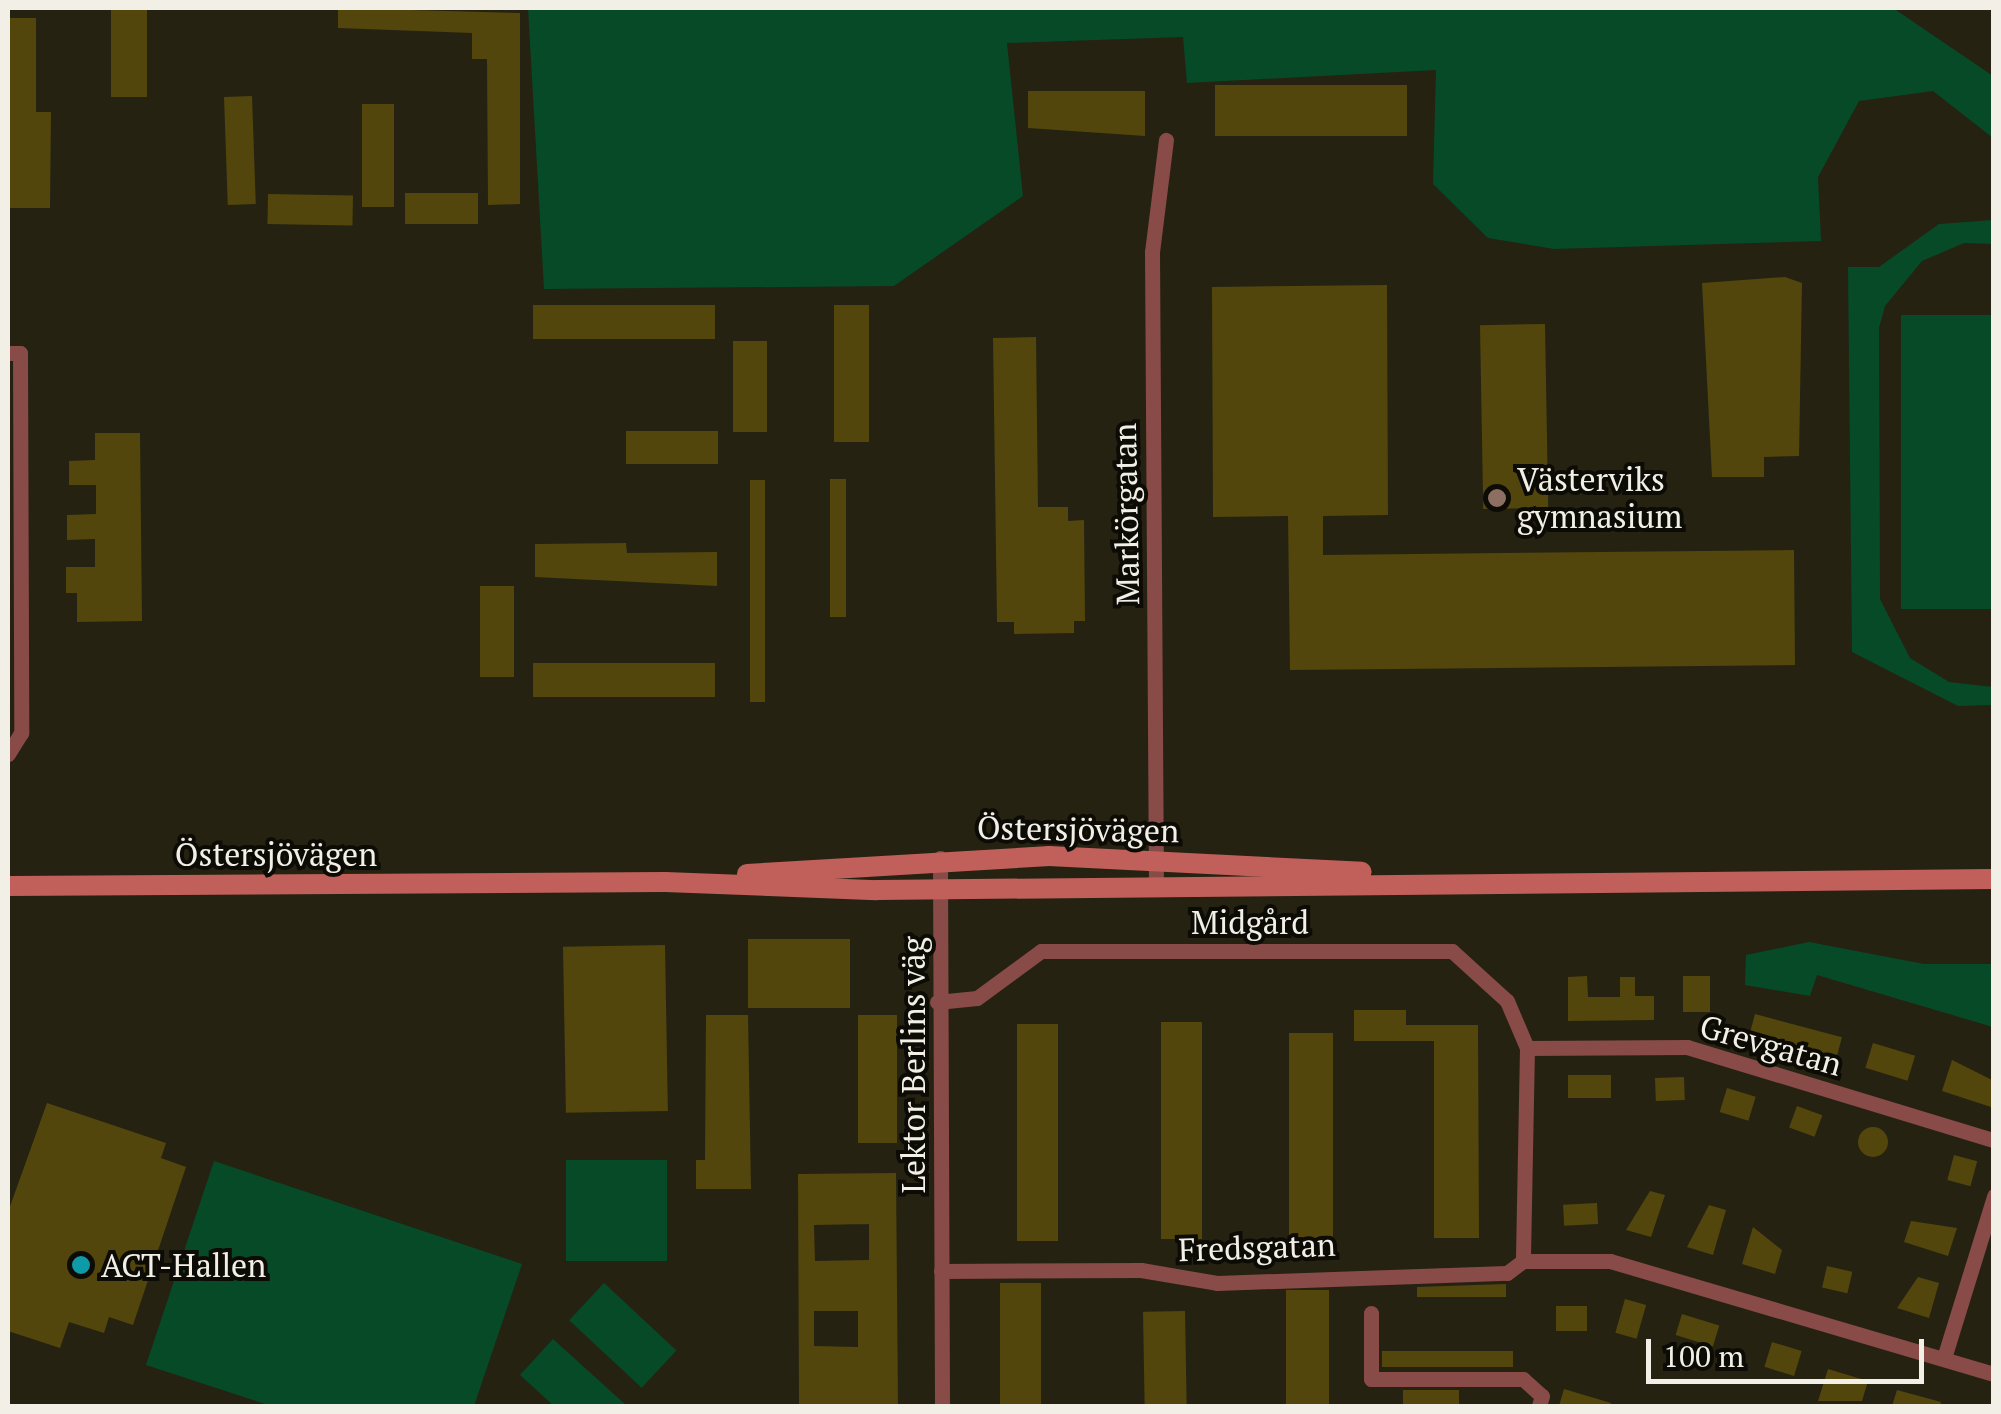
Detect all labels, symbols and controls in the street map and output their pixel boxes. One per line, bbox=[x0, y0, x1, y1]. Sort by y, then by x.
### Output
street label: Markörgatan bbox=[1105, 423, 1147, 605]
place label: Västerviks gymnasium bbox=[1517, 461, 1682, 536]
marker: Västerviks gymnasium bbox=[1486, 487, 1508, 509]
street label: Östersjövägen bbox=[977, 808, 1179, 850]
street label: Östersjövägen bbox=[175, 835, 377, 873]
street label: Midgård bbox=[1191, 903, 1309, 941]
street label: Lektor Berlins väg bbox=[894, 937, 932, 1193]
street label: Grevgatan bbox=[1696, 1006, 1846, 1084]
street label: Fredsgatan bbox=[1178, 1225, 1336, 1269]
place label: ACT-Hallen bbox=[101, 1246, 266, 1284]
marker: ACT-Hallen bbox=[70, 1254, 92, 1276]
scale bar bbox=[1651, 1319, 1928, 1381]
text: 100 m bbox=[1663, 1336, 1744, 1376]

